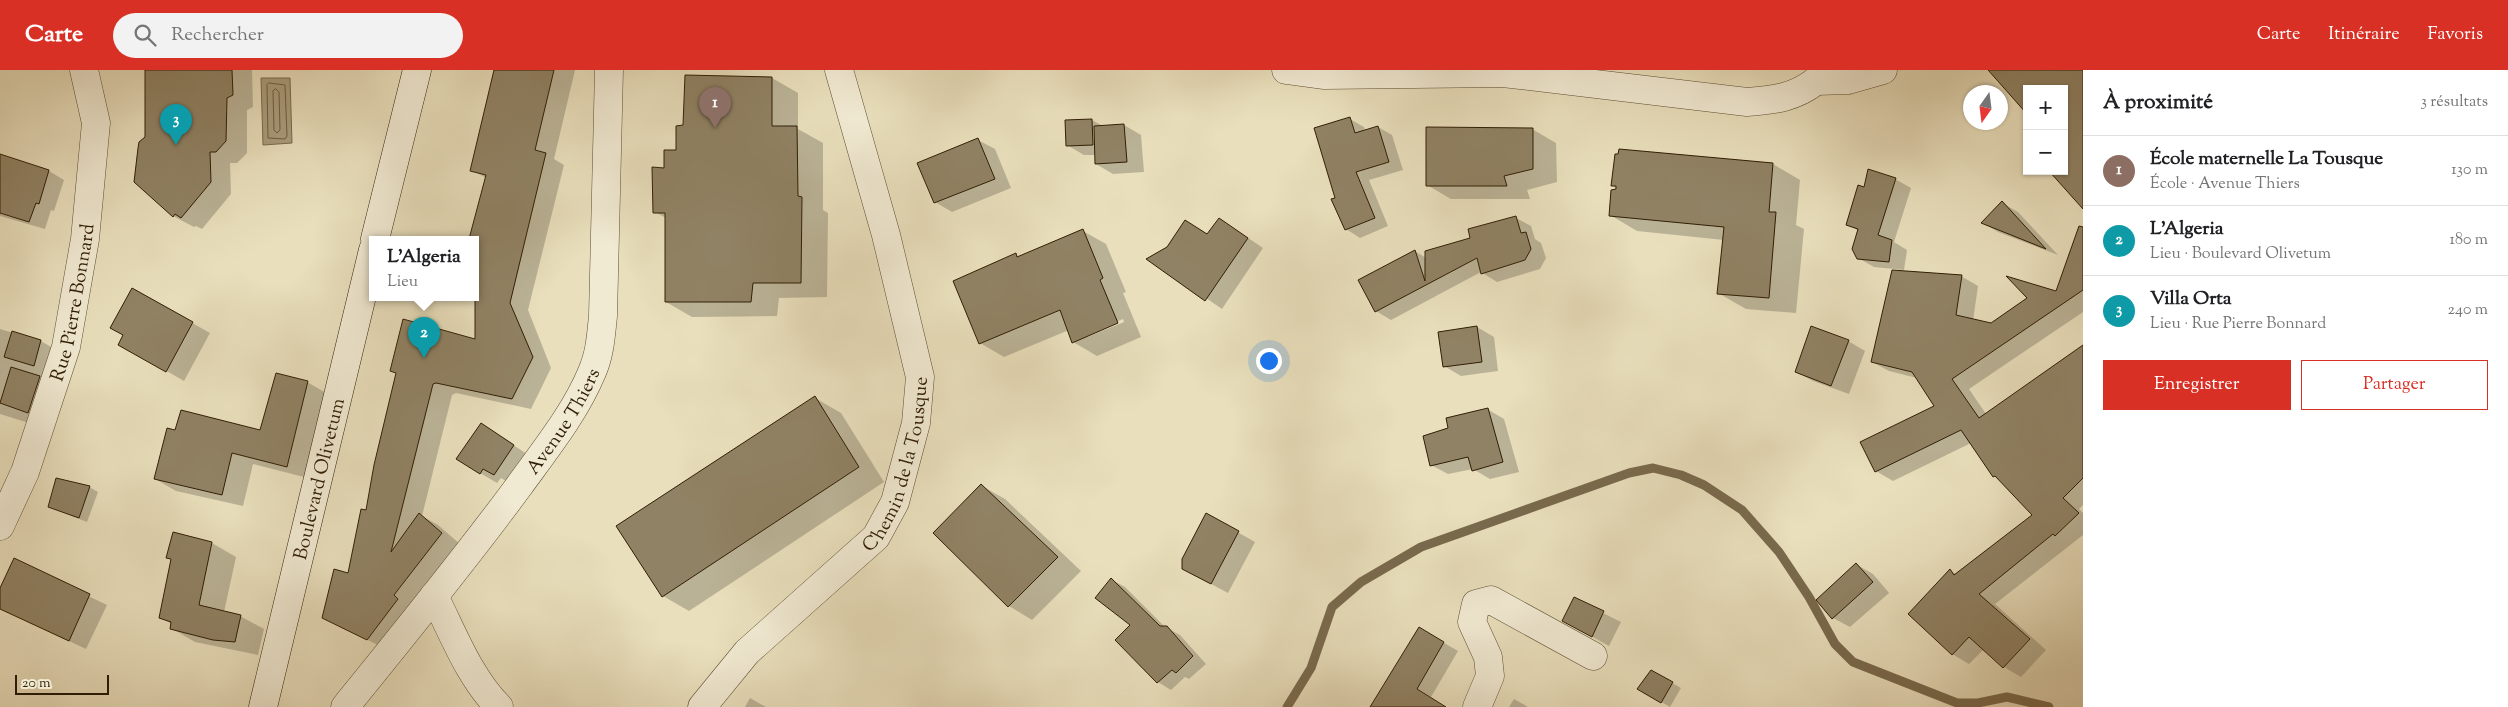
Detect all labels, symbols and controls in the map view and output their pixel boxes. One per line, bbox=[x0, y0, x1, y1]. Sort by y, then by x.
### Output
search box bbox=[113, 13, 463, 58]
text: Carte bbox=[25, 18, 83, 52]
icon: search bbox=[131, 21, 159, 49]
text: Rechercher bbox=[171, 22, 264, 49]
text: Carte bbox=[2257, 22, 2300, 48]
text: Itinéraire bbox=[2328, 22, 2400, 48]
text: Favoris bbox=[2428, 22, 2483, 48]
north arrow bbox=[1963, 85, 2008, 130]
map controls bbox=[2023, 85, 2068, 175]
button: + bbox=[2023, 85, 2068, 130]
pin: 1 bbox=[699, 87, 731, 128]
text: À proximité bbox=[2103, 88, 2213, 118]
text: 3 résultats bbox=[2420, 91, 2488, 114]
pin: 3 bbox=[160, 104, 192, 145]
button: − bbox=[2023, 130, 2068, 175]
text: École maternelle La Tousque bbox=[2150, 146, 2383, 173]
text: 1 bbox=[2116, 159, 2122, 182]
text: 130 m bbox=[2451, 159, 2488, 182]
text: École · Avenue Thiers bbox=[2150, 173, 2300, 196]
text: L'Algeria bbox=[2150, 216, 2224, 243]
street label: Rue Pierre Bonnard bbox=[45, 222, 102, 385]
text: 2 bbox=[2115, 229, 2123, 252]
text: 180 m bbox=[2449, 229, 2488, 252]
popup bbox=[369, 236, 479, 301]
text: Lieu · Boulevard Olivetum bbox=[2150, 243, 2331, 266]
text: L'Algeria bbox=[387, 244, 461, 271]
text: Lieu bbox=[387, 271, 418, 294]
text: Villa Orta bbox=[2150, 286, 2232, 313]
text: 3 bbox=[2116, 299, 2122, 322]
text: 240 m bbox=[2447, 299, 2488, 322]
text: Lieu · Rue Pierre Bonnard bbox=[2150, 313, 2326, 336]
pin: 2 bbox=[408, 317, 440, 358]
your location bbox=[1256, 348, 1282, 374]
button: Enregistrer bbox=[2103, 360, 2291, 410]
button: Partager bbox=[2301, 360, 2488, 410]
street label: Avenue Thiers bbox=[521, 365, 608, 481]
street label: Chemin de la Tousque bbox=[857, 376, 936, 560]
street label: Boulevard Olivetum bbox=[288, 395, 353, 563]
scale bar bbox=[15, 672, 109, 695]
text: 20 m bbox=[22, 674, 51, 694]

